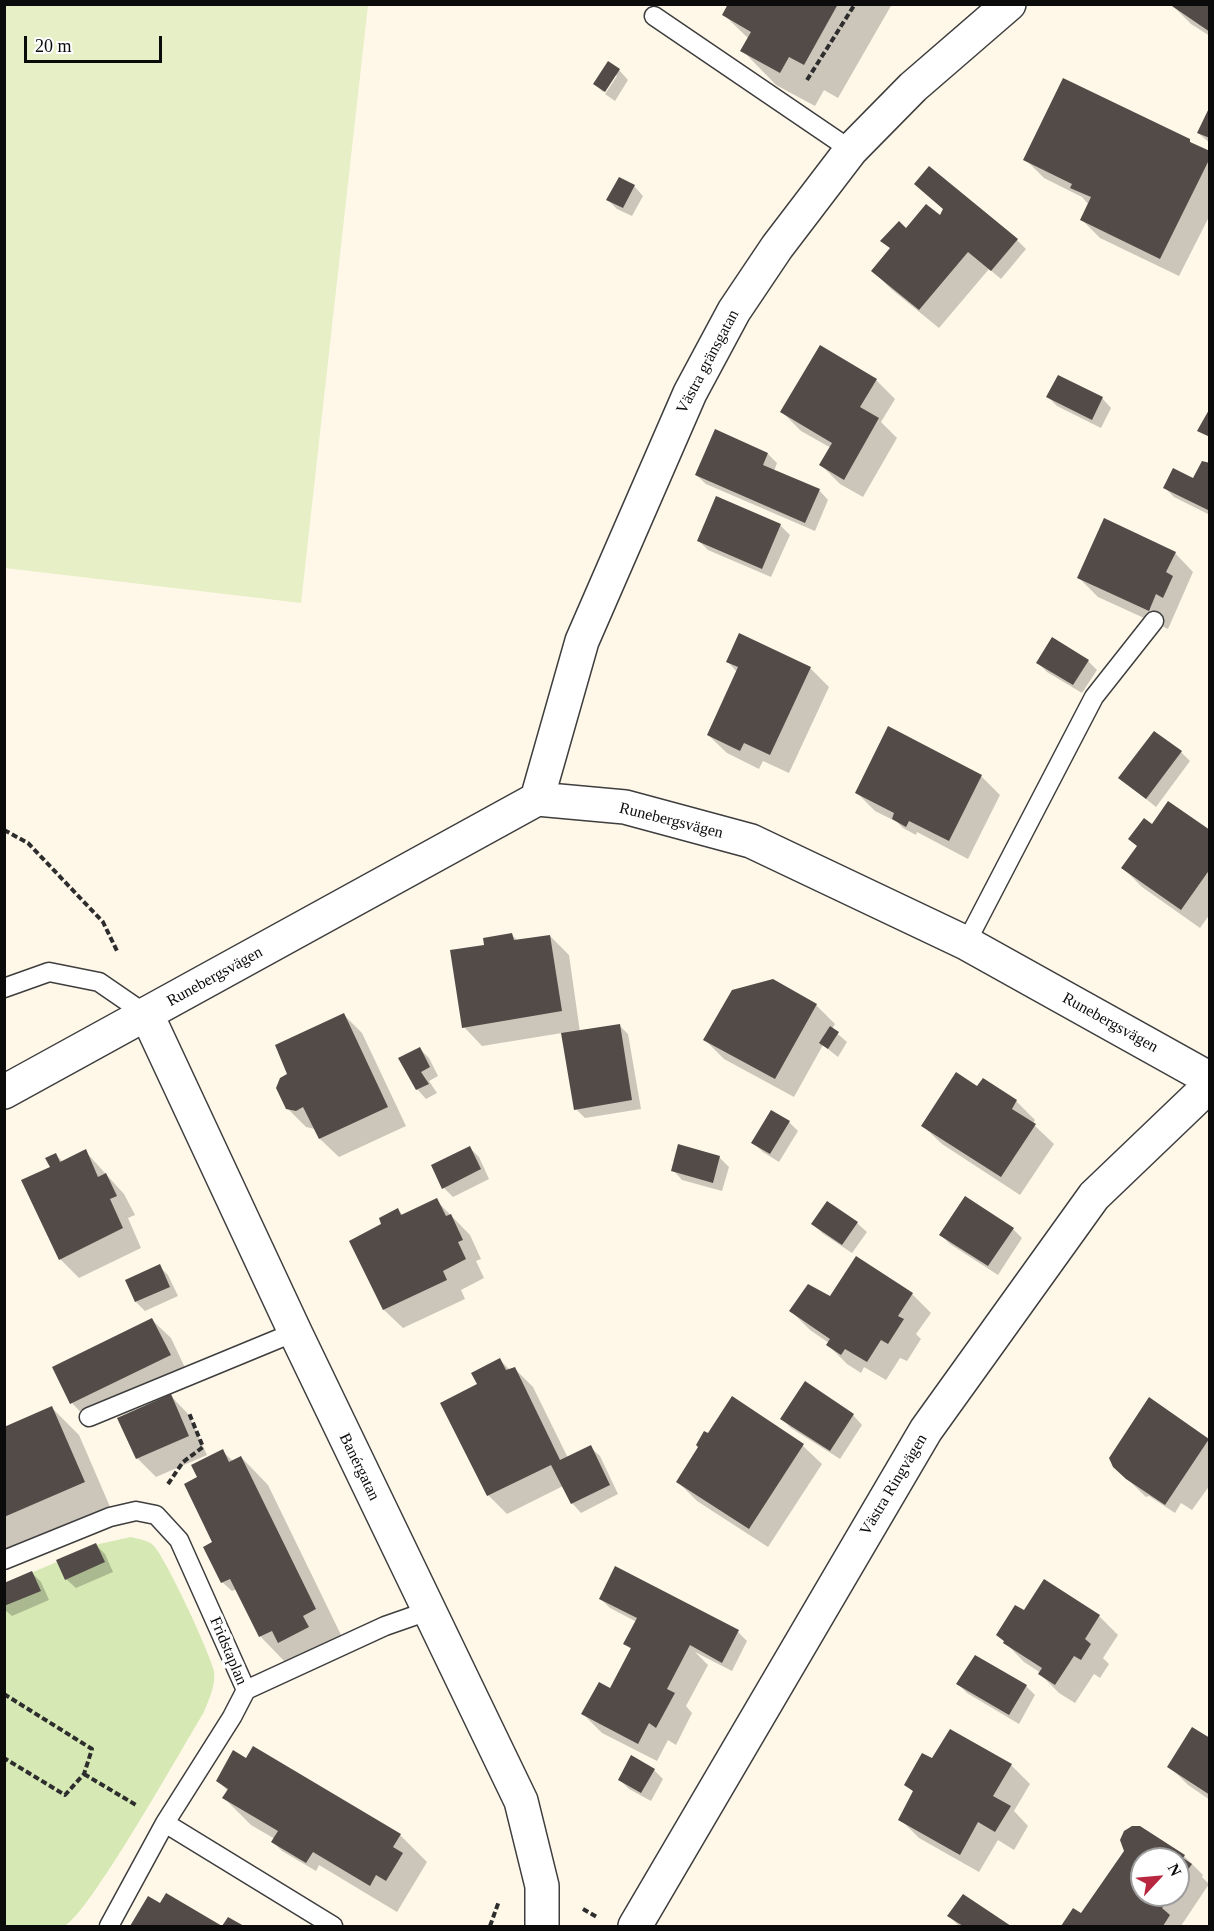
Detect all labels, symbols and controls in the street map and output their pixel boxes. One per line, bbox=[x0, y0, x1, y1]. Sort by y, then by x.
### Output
scale bar bbox=[27, 24, 165, 62]
text: 20 m bbox=[35, 36, 72, 56]
street label: Västra gränsgatan bbox=[673, 307, 743, 417]
street label: Runebergsvägen bbox=[617, 799, 725, 843]
street label: Runebergsvägen bbox=[164, 943, 266, 1011]
street label: Runebergsvägen bbox=[1059, 989, 1161, 1057]
street label: Banérgatan bbox=[334, 1430, 384, 1504]
street label: Västra Ringvägen bbox=[856, 1431, 932, 1539]
street label: Fridstaplan bbox=[205, 1614, 251, 1688]
north arrow bbox=[1130, 1847, 1190, 1907]
text: N bbox=[1165, 1861, 1185, 1879]

